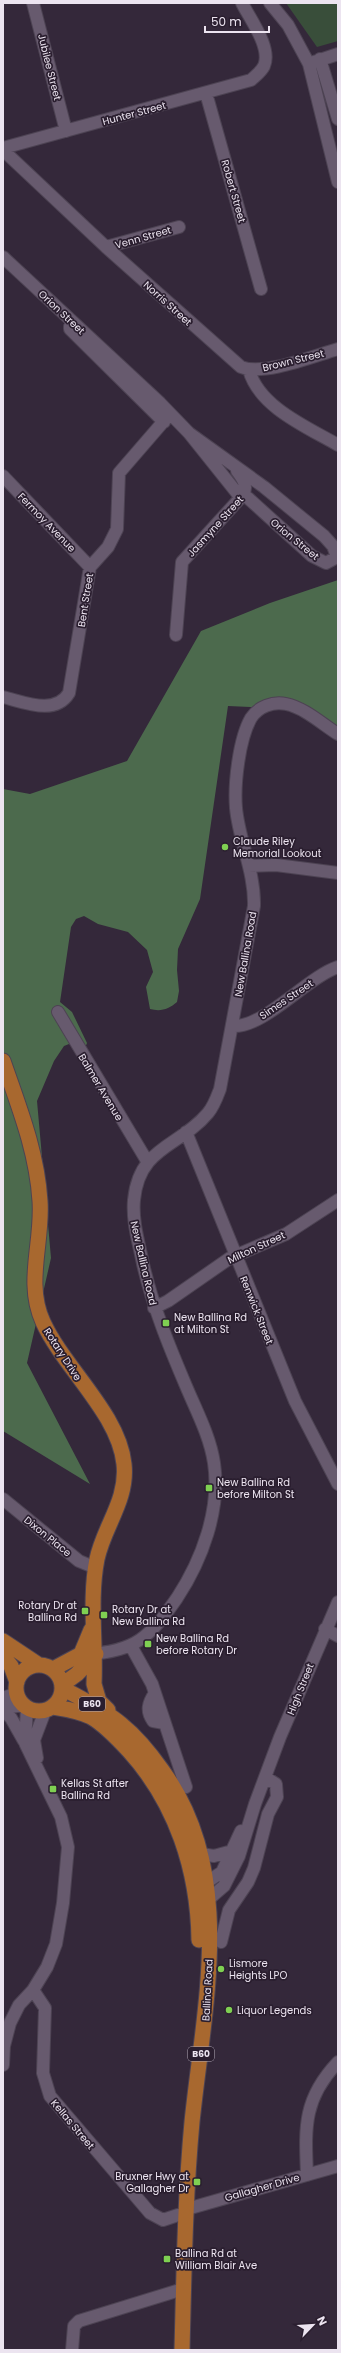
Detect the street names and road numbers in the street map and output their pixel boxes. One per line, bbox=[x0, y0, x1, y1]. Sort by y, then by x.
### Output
street label: Jubilee Street bbox=[34, 32, 65, 102]
street label: Hunter Street bbox=[101, 98, 168, 129]
street label: Robert Street bbox=[217, 158, 250, 225]
street label: Venn Street bbox=[113, 222, 173, 253]
street label: Norris Street bbox=[140, 278, 195, 329]
street label: Orion Street bbox=[35, 287, 89, 338]
street label: Brown Street bbox=[261, 346, 326, 375]
street label: Fermoy Avenue bbox=[14, 489, 79, 555]
street label: Jasmyne Street bbox=[184, 492, 247, 560]
street label: Orion Street bbox=[267, 515, 323, 564]
street label: Bent Street bbox=[74, 572, 97, 628]
street label: New Ballina Road bbox=[231, 910, 260, 998]
street label: Simes Street bbox=[256, 976, 316, 1023]
street label: Balmer Avenue bbox=[75, 1051, 127, 1124]
street label: New Ballina Road bbox=[127, 1219, 161, 1307]
street label: Milton Street bbox=[225, 1227, 288, 1267]
street label: Renwick Street bbox=[236, 1274, 277, 1347]
street label: Rotary Drive bbox=[40, 1325, 85, 1384]
street label: Dixon Place bbox=[21, 1513, 75, 1560]
street label: High Street bbox=[283, 1661, 318, 1717]
road number: B60 bbox=[79, 1697, 105, 1711]
street label: Ballina Road bbox=[198, 1959, 217, 2021]
road number: B60 bbox=[188, 2047, 214, 2061]
street label: Kellas Street bbox=[47, 2096, 98, 2153]
street label: Gallagher Drive bbox=[223, 2170, 301, 2205]

